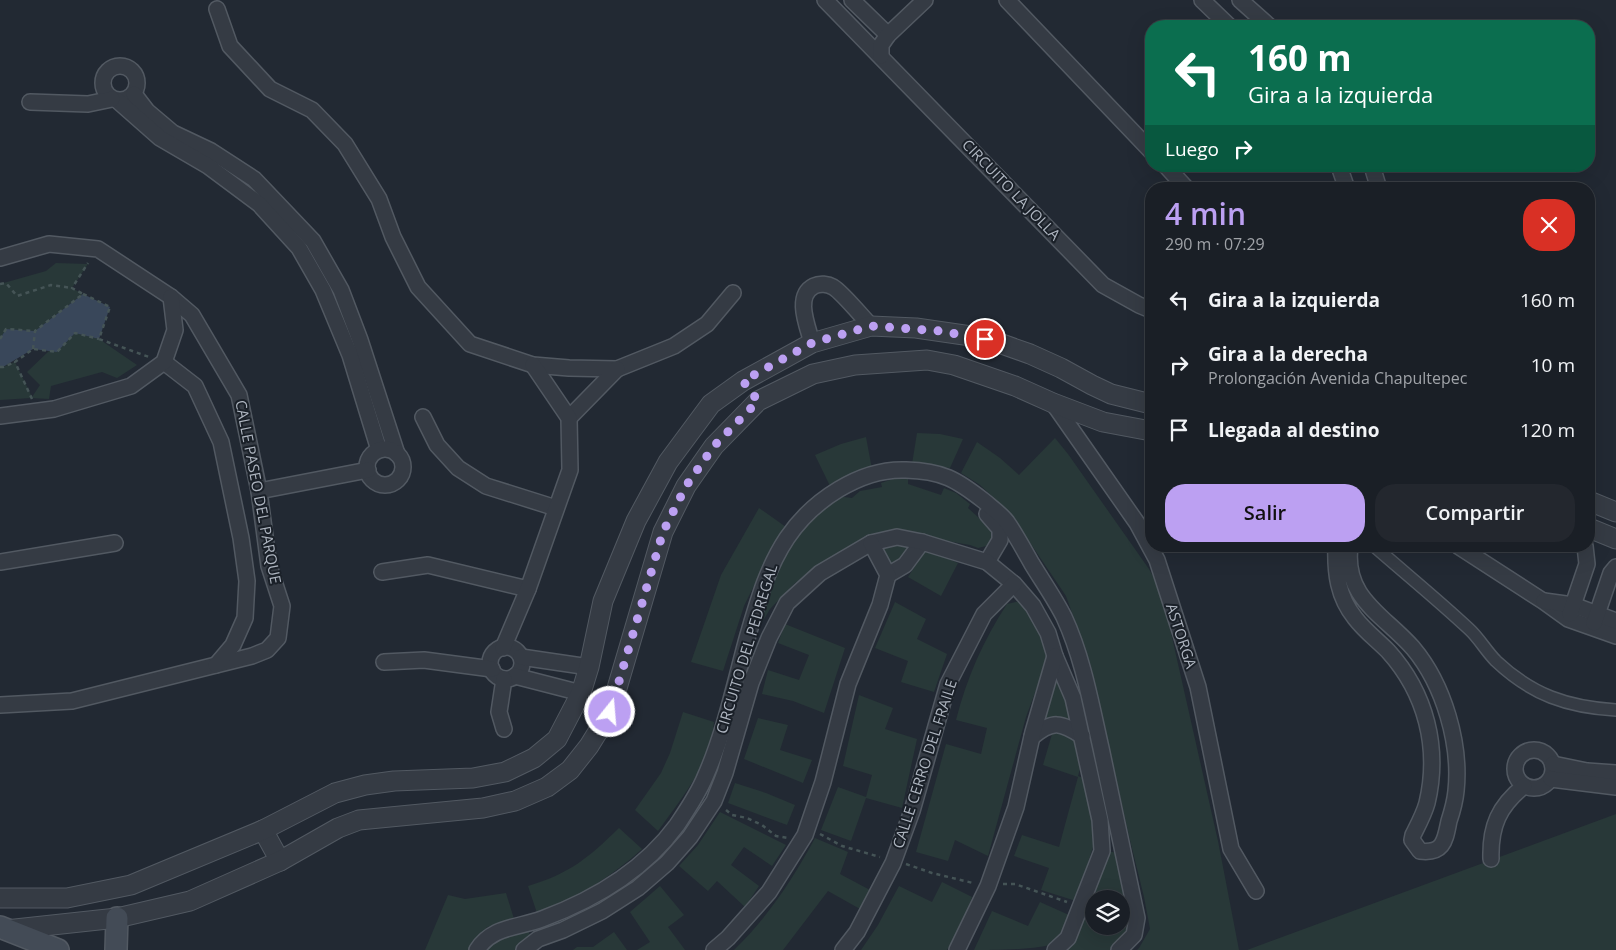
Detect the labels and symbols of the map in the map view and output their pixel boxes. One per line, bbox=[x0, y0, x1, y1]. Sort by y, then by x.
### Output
street label: CIRCUITO LA JOLLA bbox=[958, 134, 1066, 245]
pin bbox=[964, 318, 1006, 360]
street label: CALLE PASEO DEL PARQUE bbox=[231, 398, 287, 586]
street label: CIRCUITO DEL PEDREGAL bbox=[711, 561, 781, 736]
street label: ASTORGA bbox=[1162, 601, 1202, 671]
street label: CALLE CERRO DEL FRAILE bbox=[887, 677, 961, 851]
position arrow bbox=[583, 685, 635, 737]

